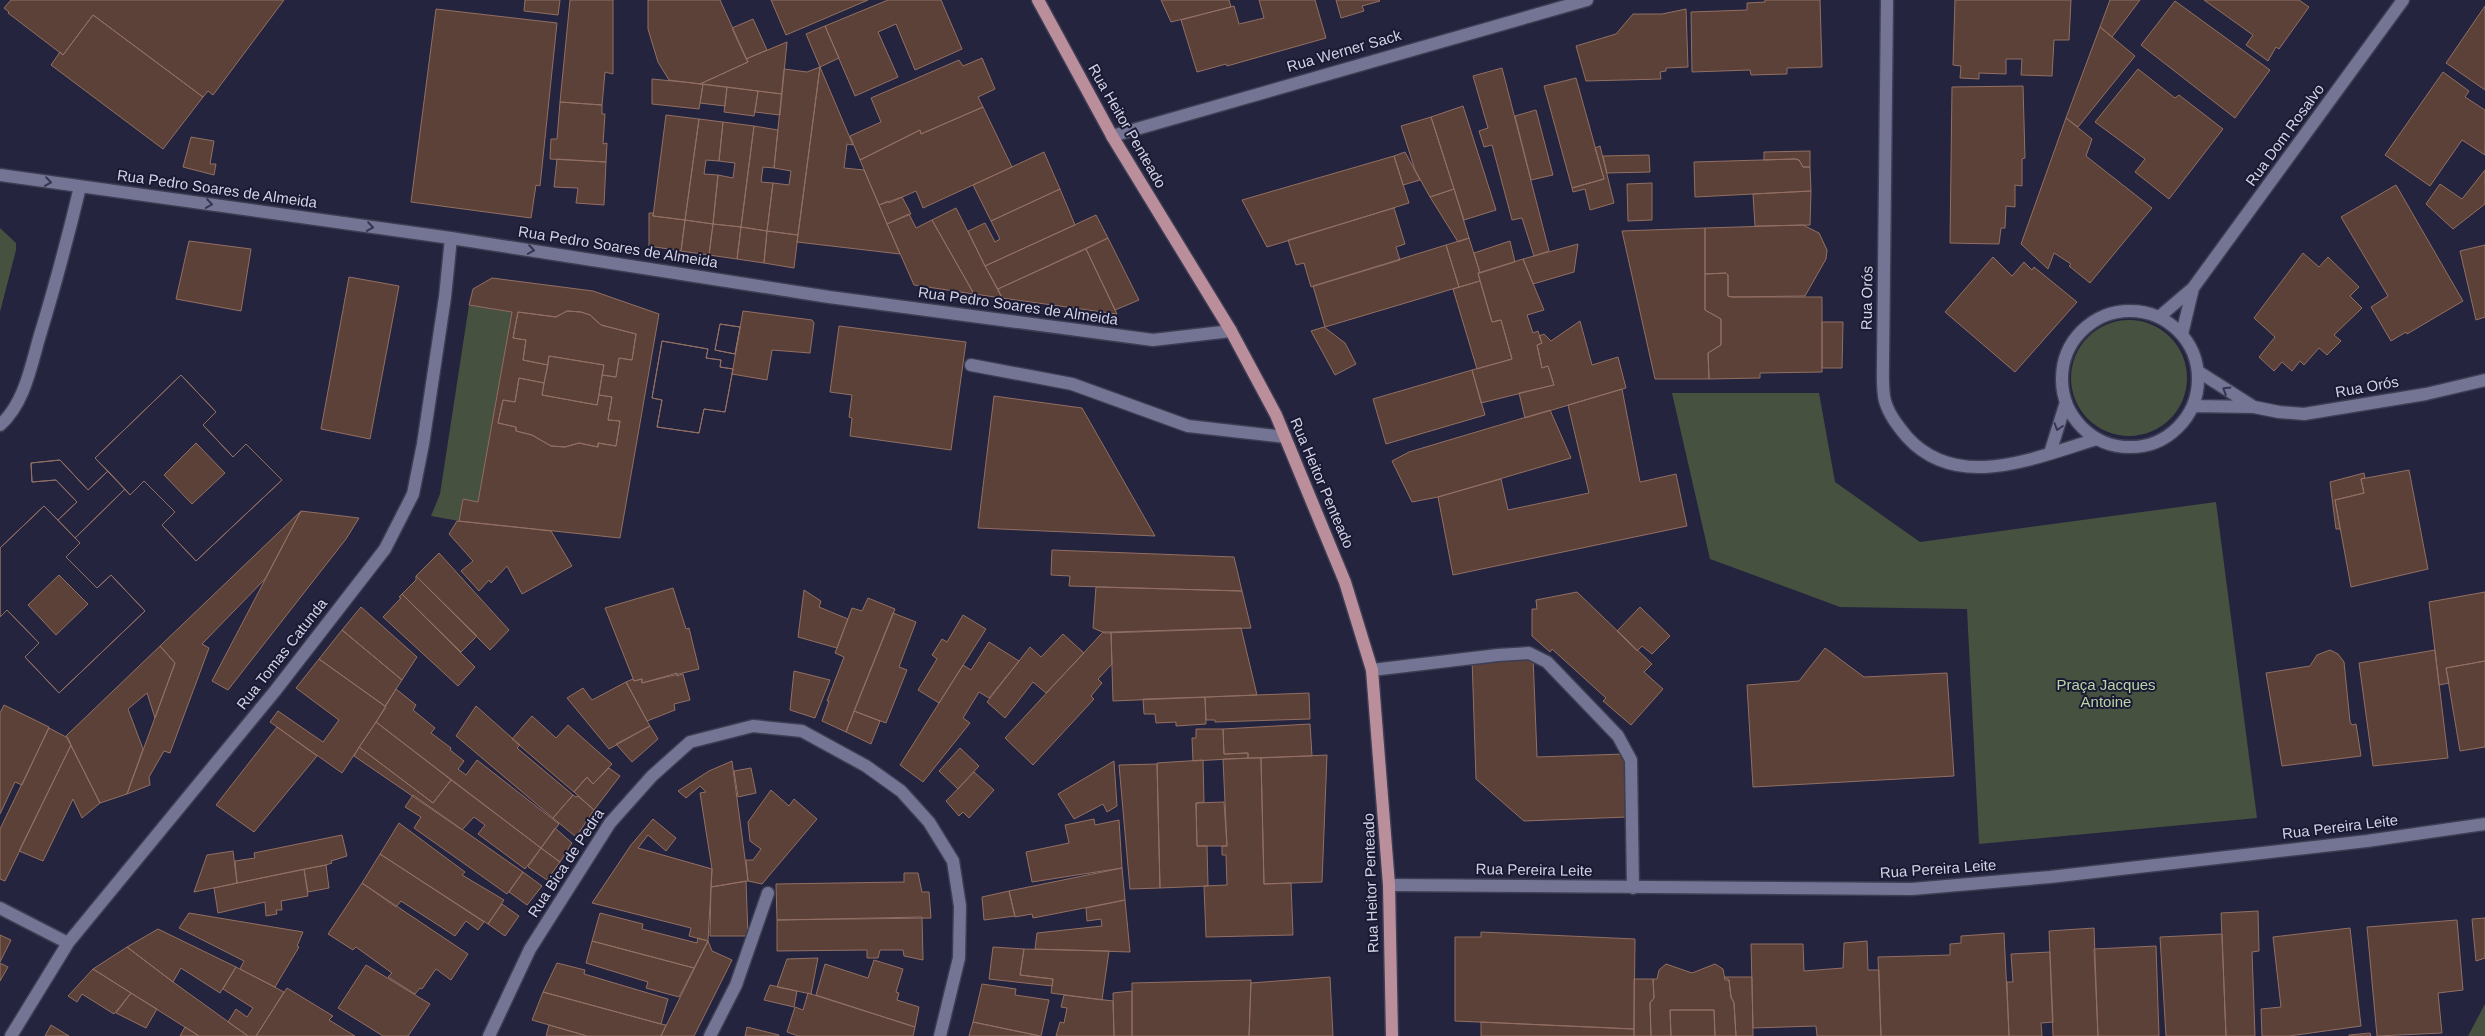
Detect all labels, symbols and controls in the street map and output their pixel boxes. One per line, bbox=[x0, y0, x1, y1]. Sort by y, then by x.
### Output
street label: Rua Werner Sack bbox=[1285, 26, 1403, 75]
street label: Rua Heitor Penteado bbox=[1085, 61, 1170, 191]
street label: Rua Dom Rosalvo bbox=[2242, 80, 2327, 189]
street label: Rua Pedro Soares de Almeida bbox=[116, 166, 319, 211]
one-way arrow bbox=[44, 177, 53, 187]
one-way arrow bbox=[206, 198, 214, 209]
one-way arrow bbox=[367, 221, 375, 232]
street label: Rua Pedro Soares de Almeida bbox=[517, 222, 720, 271]
one-way arrow bbox=[527, 245, 535, 255]
street label: Rua Orós bbox=[1857, 266, 1876, 330]
street label: Rua Pedro Soares de Almeida bbox=[917, 283, 1120, 328]
street label: Rua Orós bbox=[2334, 373, 2400, 400]
one-way arrow bbox=[2223, 387, 2232, 396]
street label: Rua Heitor Penteado bbox=[1287, 415, 1358, 551]
one-way arrow bbox=[2053, 423, 2063, 431]
street label: Rua Tomas Catunda bbox=[233, 594, 331, 713]
park label: Praça Jacques Antoine bbox=[2056, 676, 2156, 710]
street label: Rua Bica de Pedra bbox=[524, 805, 607, 920]
street label: Rua Pereira Leite bbox=[2281, 811, 2399, 842]
street label: Rua Heitor Penteado bbox=[1360, 813, 1381, 953]
street label: Rua Pereira Leite bbox=[1879, 856, 1997, 881]
street label: Rua Pereira Leite bbox=[1476, 860, 1593, 879]

